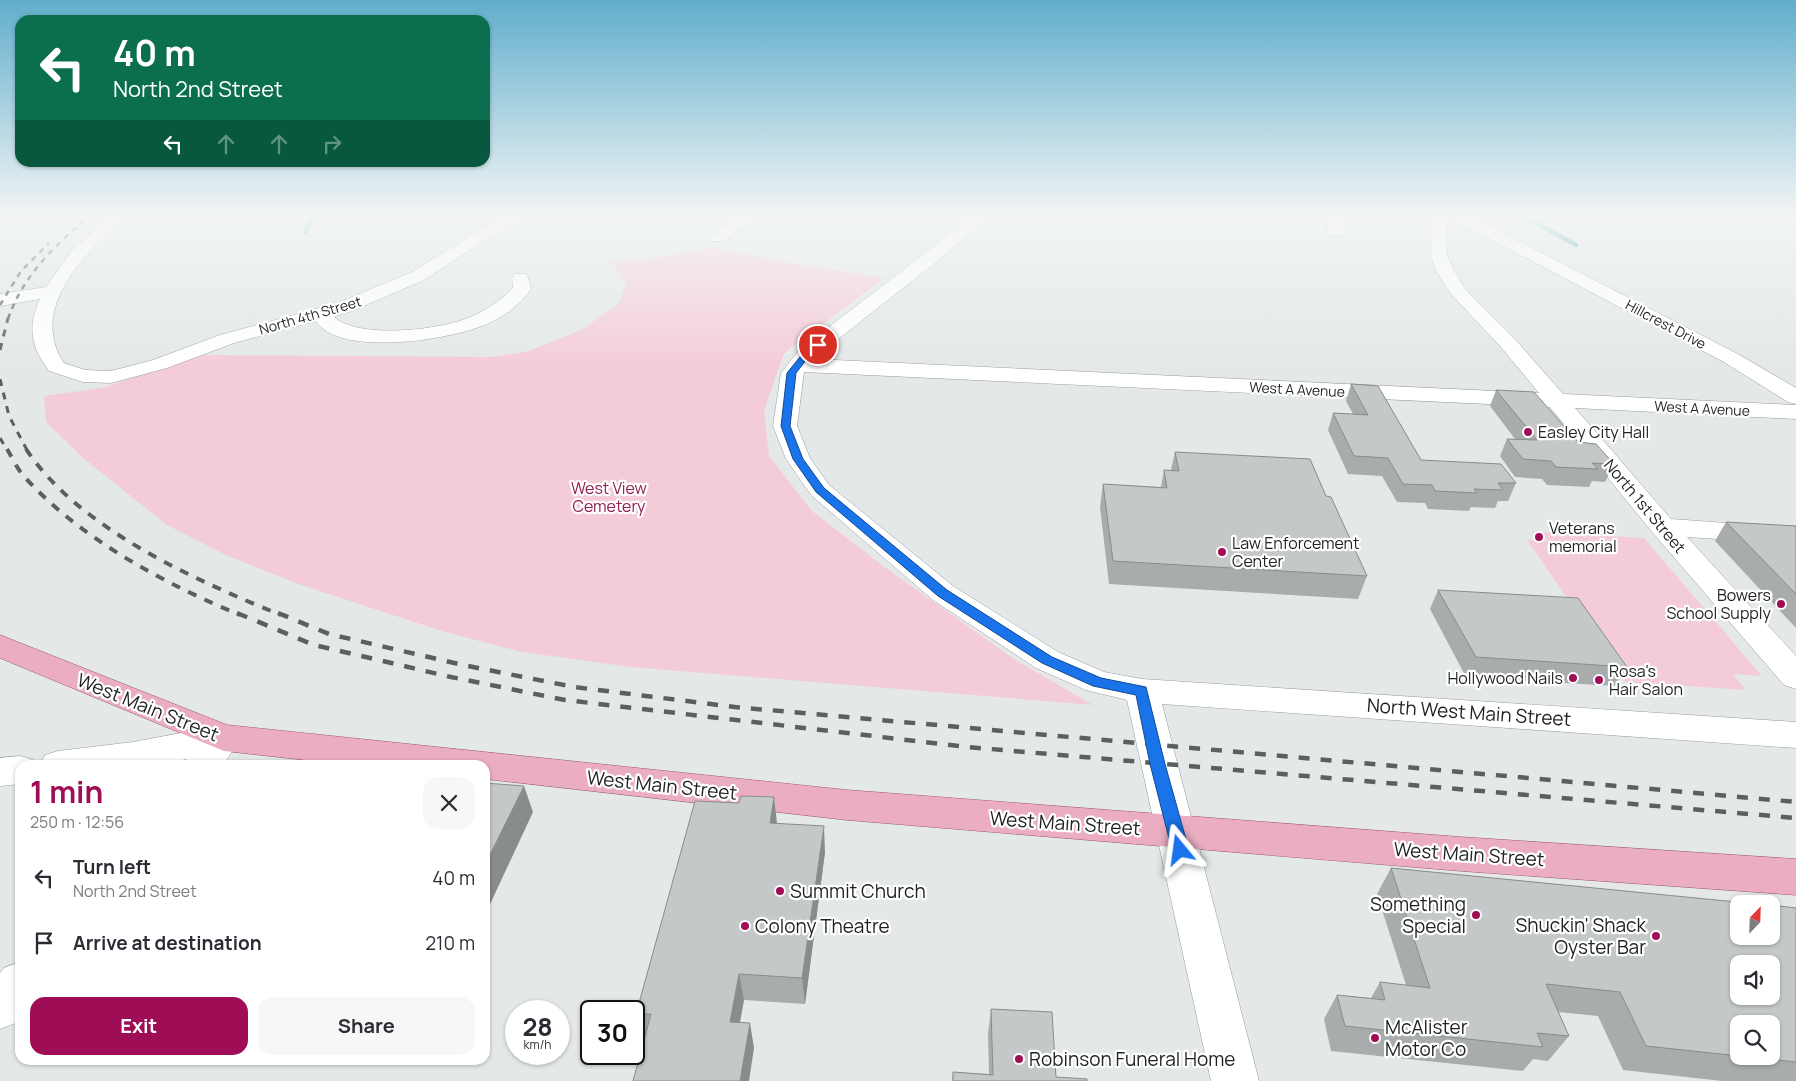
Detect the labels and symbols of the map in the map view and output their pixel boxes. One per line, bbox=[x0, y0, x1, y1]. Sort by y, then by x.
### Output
street label: North 4th Street bbox=[257, 291, 364, 339]
street label: Hillcrest Drive bbox=[1622, 295, 1710, 353]
pin bbox=[797, 324, 839, 366]
street label: West A Avenue bbox=[1249, 377, 1345, 401]
street label: West A Avenue bbox=[1654, 396, 1750, 420]
place label: Easley City Hall bbox=[1538, 421, 1649, 443]
marker: Easley City Hall bbox=[1522, 426, 1534, 438]
street label: North 1st Street bbox=[1599, 454, 1691, 558]
park label: West View Cemetery bbox=[571, 477, 647, 517]
place label: Veterans memorial bbox=[1549, 517, 1617, 557]
marker: Veterans memorial bbox=[1533, 531, 1545, 543]
place label: Law Enforcement Center bbox=[1232, 532, 1360, 572]
marker: Law Enforcement Center bbox=[1216, 546, 1228, 558]
place label: Bowers School Supply bbox=[1666, 584, 1772, 624]
marker: Bowers School Supply bbox=[1775, 598, 1787, 610]
place label: Rosa's Hair Salon bbox=[1609, 660, 1683, 700]
street label: West Main Street bbox=[73, 667, 223, 747]
place label: Hollywood Nails bbox=[1447, 667, 1563, 689]
marker: Hollywood Nails bbox=[1567, 672, 1579, 684]
marker: Rosa's Hair Salon bbox=[1593, 674, 1605, 686]
street label: North West Main Street bbox=[1366, 692, 1572, 732]
street label: West Main Street bbox=[586, 764, 738, 806]
street label: West Main Street bbox=[989, 805, 1141, 841]
position arrow bbox=[1153, 823, 1205, 875]
street label: West Main Street bbox=[1393, 836, 1545, 872]
place label: Summit Church bbox=[790, 878, 926, 904]
marker: Summit Church bbox=[774, 885, 786, 897]
place label: Something Special bbox=[1370, 891, 1466, 939]
north arrow bbox=[1730, 895, 1780, 945]
marker: Something Special bbox=[1470, 909, 1482, 921]
place label: Shuckin' Shack Oyster Bar bbox=[1515, 912, 1647, 960]
place label: Colony Theatre bbox=[755, 913, 890, 939]
marker: Colony Theatre bbox=[739, 920, 751, 932]
marker: Shuckin' Shack Oyster Bar bbox=[1650, 930, 1662, 942]
speed limit sign: 30 bbox=[580, 1000, 645, 1065]
place label: McAlister Motor Co bbox=[1385, 1014, 1468, 1062]
marker: McAlister Motor Co bbox=[1369, 1032, 1381, 1044]
place label: Robinson Funeral Home bbox=[1029, 1046, 1235, 1072]
marker: Robinson Funeral Home bbox=[1013, 1053, 1025, 1065]

